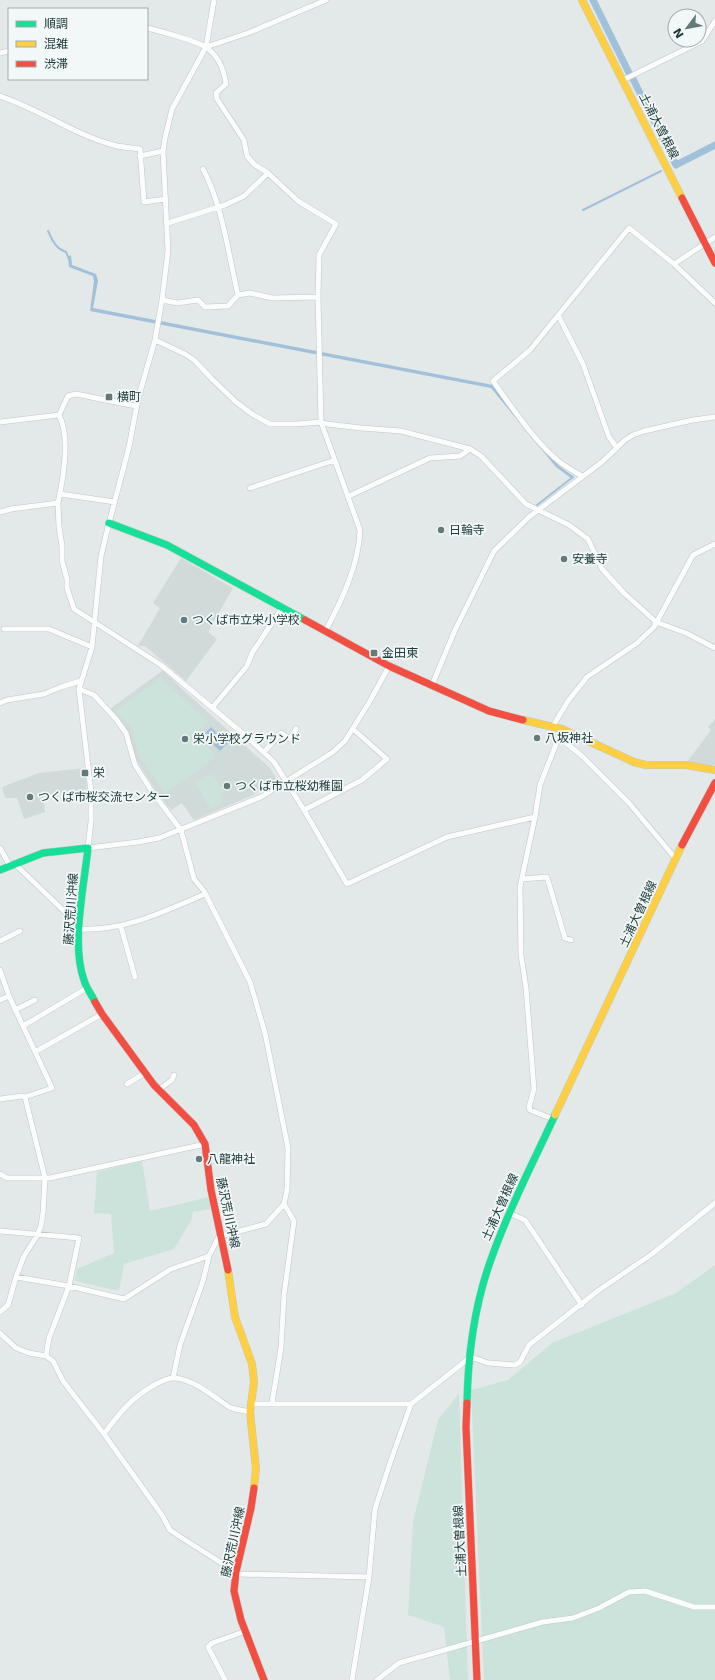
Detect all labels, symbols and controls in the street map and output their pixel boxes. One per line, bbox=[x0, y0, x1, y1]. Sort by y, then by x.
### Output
legend bbox=[8, 8, 148, 80]
north arrow bbox=[667, 8, 707, 48]
text: 順調 bbox=[44, 17, 68, 31]
text: N bbox=[671, 26, 687, 40]
text: 混雑 bbox=[44, 37, 68, 51]
text: 渋滞 bbox=[44, 57, 68, 71]
street label: 土浦大曽根線 bbox=[636, 91, 682, 161]
place label: 横町 bbox=[117, 390, 141, 404]
marker: 横町 bbox=[104, 392, 114, 402]
place label: 日輪寺 bbox=[449, 523, 485, 537]
marker: 日輪寺 bbox=[436, 525, 446, 535]
place label: 安養寺 bbox=[572, 552, 608, 566]
marker: 安養寺 bbox=[559, 554, 569, 564]
place label: つくば市立栄小学校 bbox=[192, 613, 300, 627]
marker: つくば市立栄小学校 bbox=[179, 615, 189, 625]
place label: 金田東 bbox=[382, 646, 418, 660]
marker: 金田東 bbox=[369, 648, 379, 658]
place label: 八坂神社 bbox=[545, 731, 593, 745]
place label: 栄小学校グラウンド bbox=[193, 732, 301, 746]
marker: 八坂神社 bbox=[532, 733, 542, 743]
marker: 栄小学校グラウンド bbox=[180, 734, 190, 744]
place label: 栄 bbox=[93, 766, 105, 780]
marker: 栄 bbox=[80, 768, 90, 778]
place label: つくば市立桜幼稚園 bbox=[235, 779, 343, 793]
marker: つくば市立桜幼稚園 bbox=[222, 781, 232, 791]
place label: つくば市桜交流センター bbox=[38, 790, 170, 804]
marker: つくば市桜交流センター bbox=[25, 792, 35, 802]
street label: 藤沢荒川沖線 bbox=[62, 873, 80, 945]
street label: 土浦大曽根線 bbox=[616, 878, 660, 950]
place label: 八龍神社 bbox=[207, 1152, 255, 1166]
marker: 八龍神社 bbox=[194, 1154, 204, 1164]
street label: 土浦大曽根線 bbox=[479, 1171, 521, 1243]
street label: 藤沢荒川沖線 bbox=[214, 1176, 242, 1250]
street label: 藤沢荒川沖線 bbox=[219, 1505, 247, 1579]
street label: 土浦大曽根線 bbox=[451, 1505, 469, 1577]

